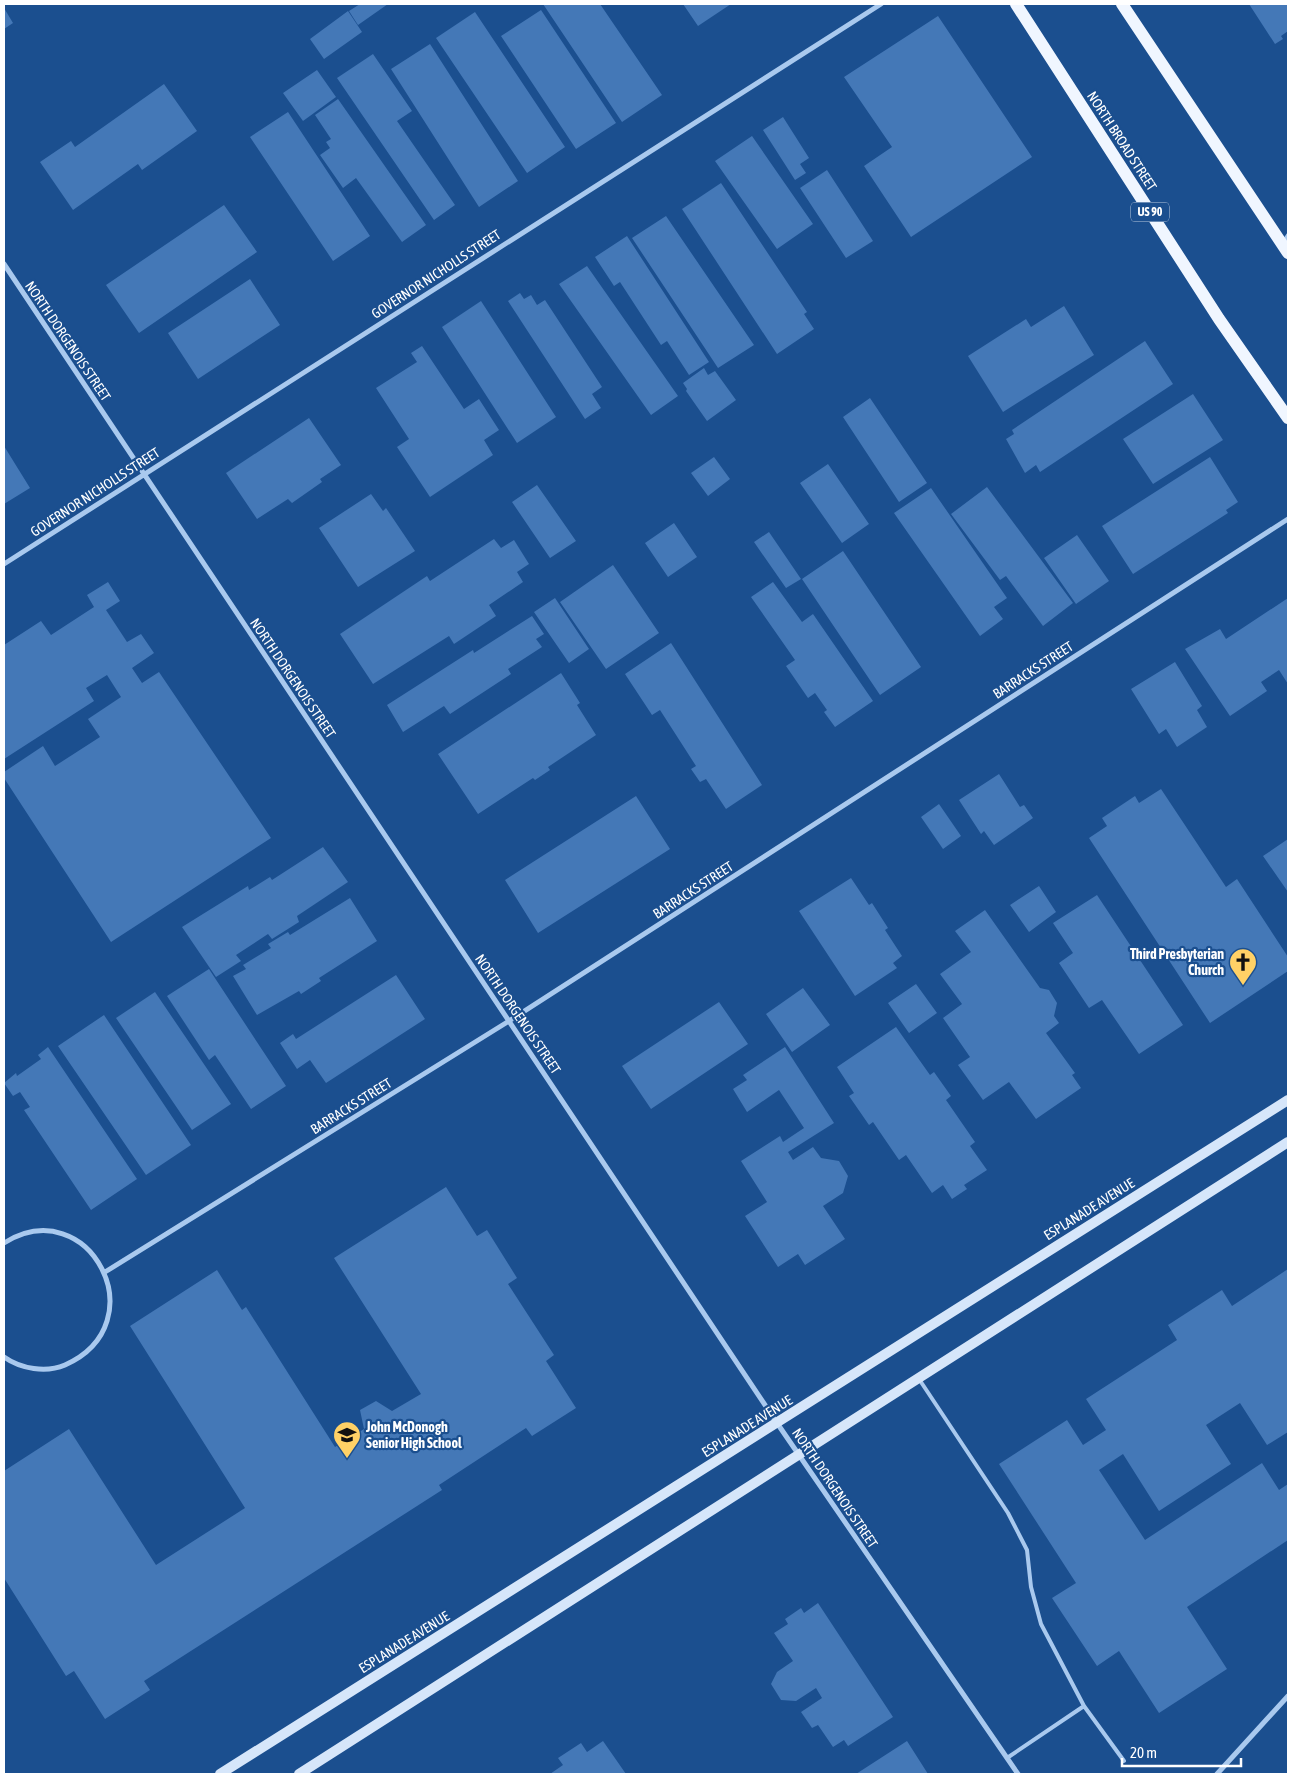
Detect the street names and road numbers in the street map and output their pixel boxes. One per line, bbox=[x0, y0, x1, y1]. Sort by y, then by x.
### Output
street label: NORTH BROAD STREET bbox=[1084, 88, 1160, 194]
road number: US 90 bbox=[1131, 202, 1169, 222]
street label: GOVERNOR NICHOLLS STREET bbox=[368, 226, 504, 322]
street label: NORTH DORGENOIS STREET bbox=[22, 278, 114, 404]
street label: GOVERNOR NICHOLLS STREET bbox=[27, 444, 163, 540]
street label: NORTH DORGENOIS STREET bbox=[247, 615, 339, 741]
street label: BARRACKS STREET bbox=[990, 638, 1076, 702]
street label: BARRACKS STREET bbox=[650, 858, 736, 922]
street label: NORTH DORGENOIS STREET bbox=[472, 951, 564, 1077]
street label: BARRACKS STREET bbox=[308, 1075, 394, 1137]
street label: ESPLANADE AVENUE bbox=[1041, 1175, 1137, 1243]
street label: ESPLANADE AVENUE bbox=[699, 1392, 795, 1460]
street label: NORTH DORGENOIS STREET bbox=[789, 1425, 881, 1551]
street label: ESPLANADE AVENUE bbox=[356, 1608, 452, 1676]

